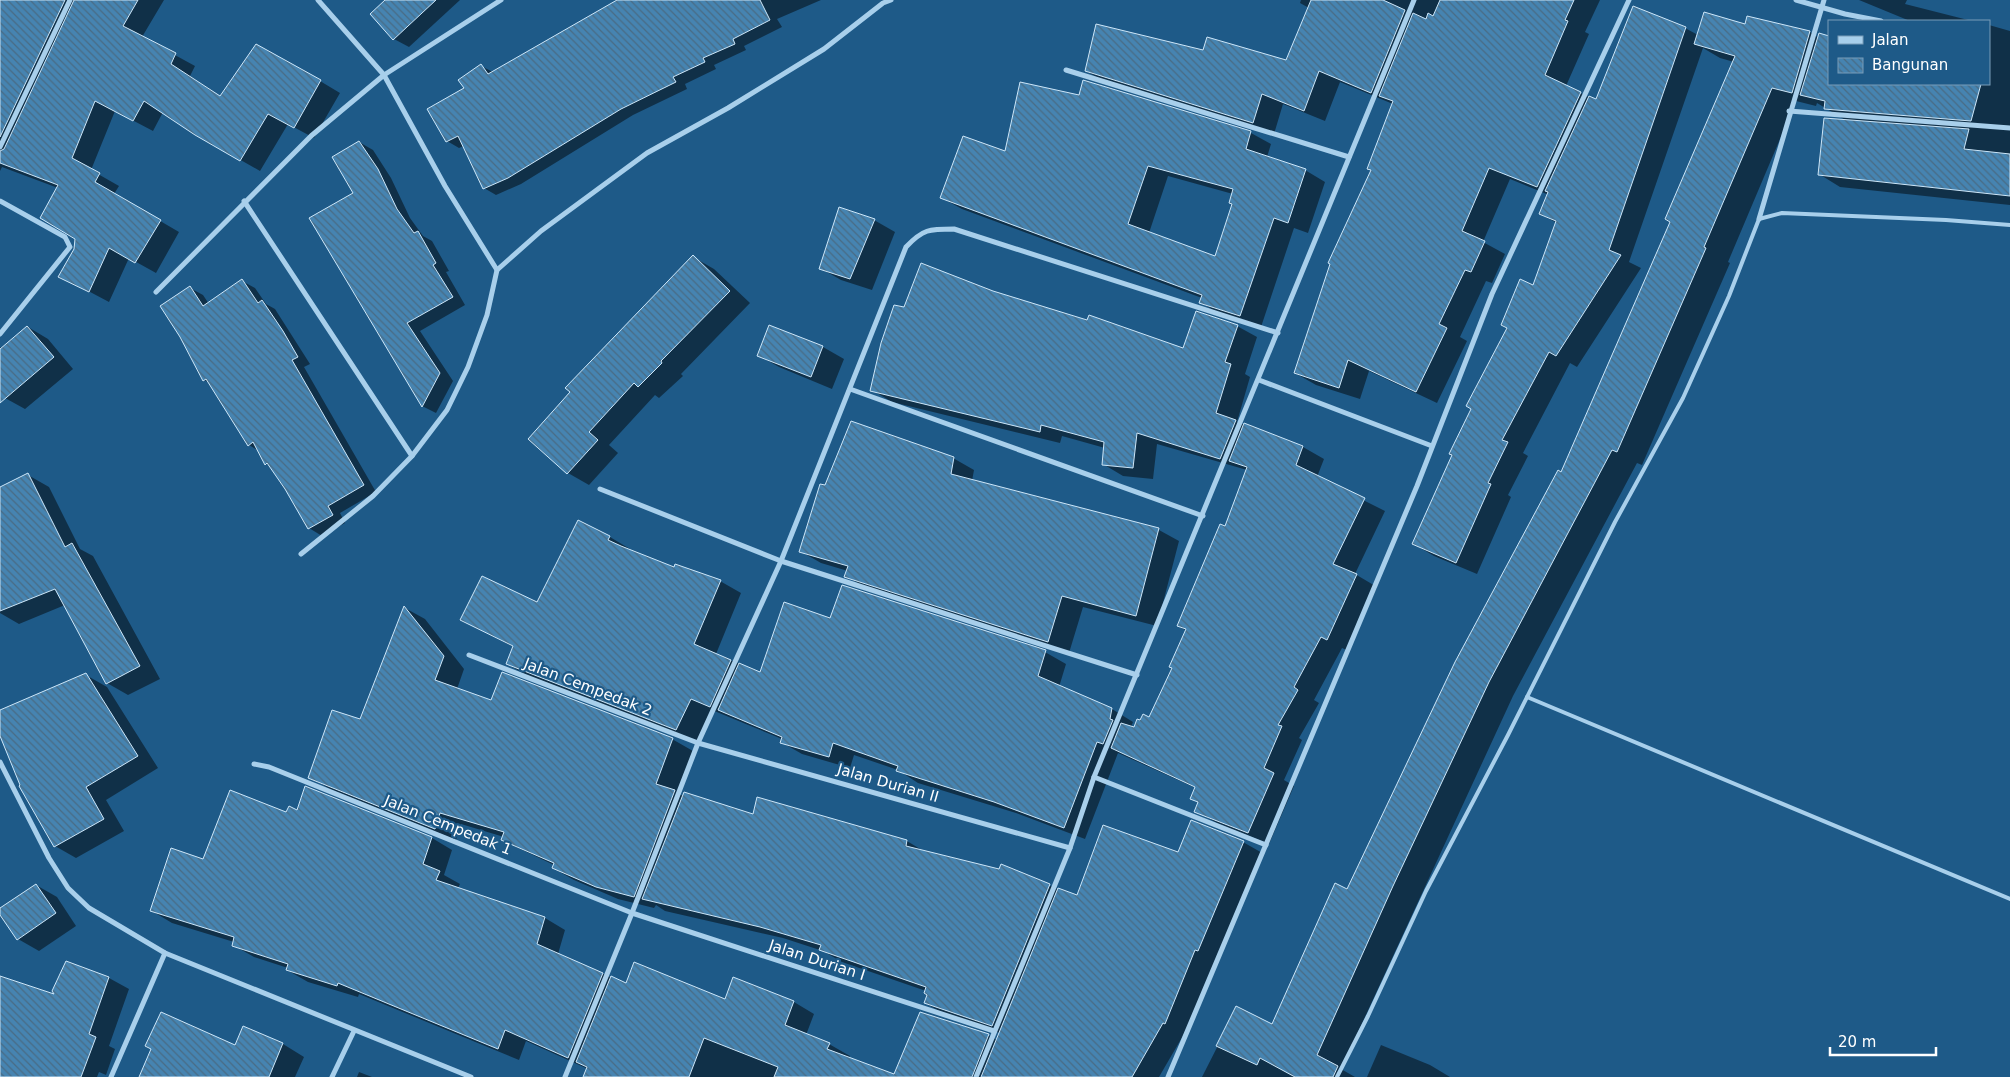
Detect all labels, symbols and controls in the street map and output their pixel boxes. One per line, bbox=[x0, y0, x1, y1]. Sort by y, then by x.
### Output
legend bbox=[1828, 20, 1990, 85]
text: Jalan bbox=[1871, 31, 1908, 49]
text: Bangunan bbox=[1872, 56, 1948, 74]
street label: Jalan Cempedak 2 bbox=[520, 654, 655, 720]
street label: Jalan Durian II bbox=[834, 760, 941, 806]
street label: Jalan Cempedak 1 bbox=[381, 791, 514, 859]
street label: Jalan Durian I bbox=[765, 936, 868, 984]
scale bar bbox=[1830, 1024, 1936, 1056]
text: 20 m bbox=[1838, 1033, 1876, 1051]

